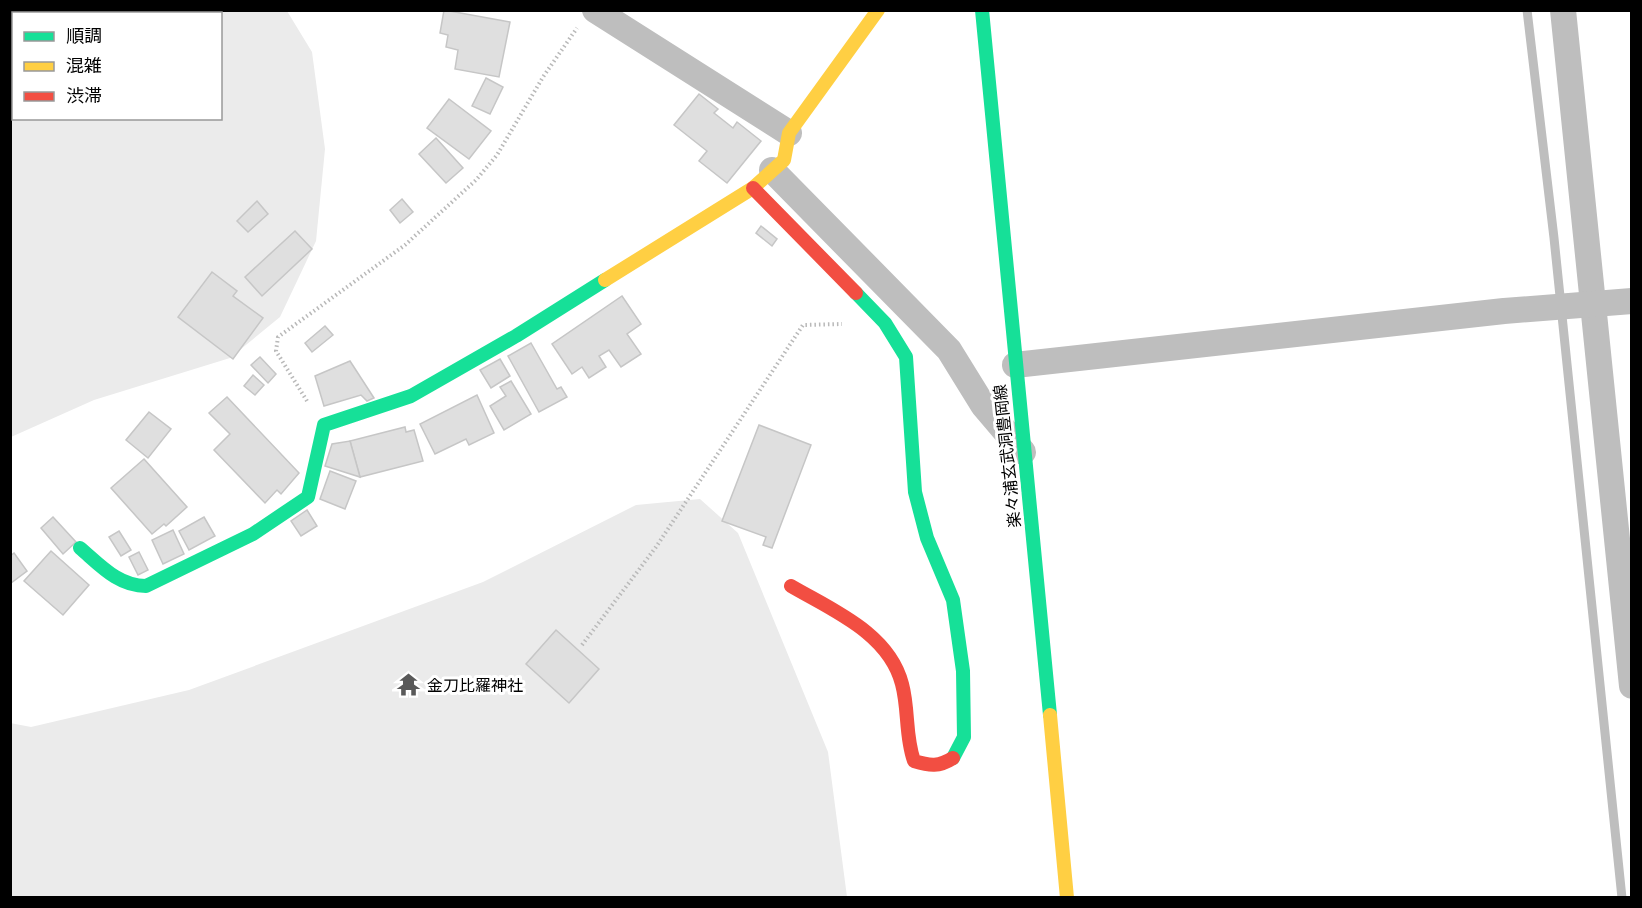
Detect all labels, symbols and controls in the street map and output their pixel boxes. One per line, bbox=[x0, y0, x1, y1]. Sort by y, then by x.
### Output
legend bbox=[12, 12, 222, 120]
text: 順調 bbox=[66, 22, 102, 49]
text: 混雑 bbox=[66, 52, 102, 79]
text: 渋滞 bbox=[66, 82, 102, 109]
street label: 楽々浦玄武洞豊岡線 bbox=[988, 383, 1026, 529]
temple icon: 金刀比羅神社 bbox=[396, 672, 422, 698]
place label: 金刀比羅神社 bbox=[427, 673, 523, 697]

